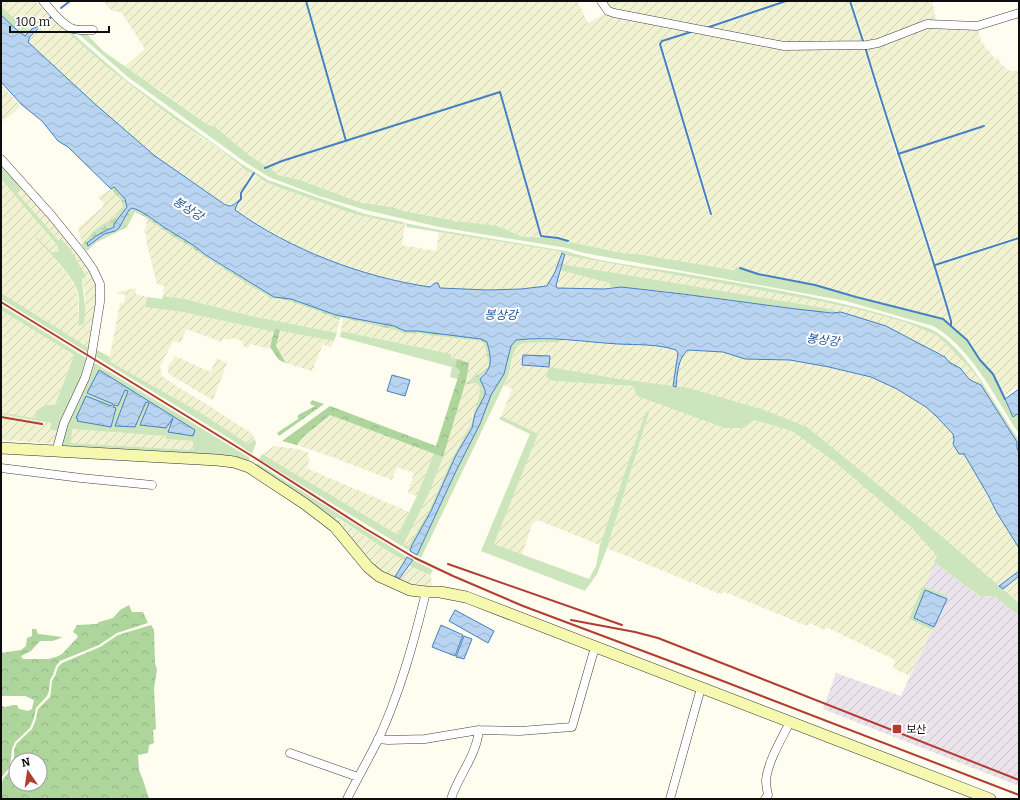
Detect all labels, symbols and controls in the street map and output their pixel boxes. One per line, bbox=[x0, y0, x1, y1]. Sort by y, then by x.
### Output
scale bar bbox=[10, 8, 109, 34]
text: 100 m bbox=[16, 15, 51, 29]
water label: 봉상강 bbox=[170, 194, 207, 225]
water label: 봉상강 bbox=[484, 308, 520, 322]
water label: 봉상강 bbox=[806, 331, 842, 349]
marker: 보산 bbox=[891, 723, 903, 735]
place label: 보산 bbox=[906, 723, 926, 736]
north arrow bbox=[8, 752, 48, 792]
text: N bbox=[20, 755, 32, 770]

